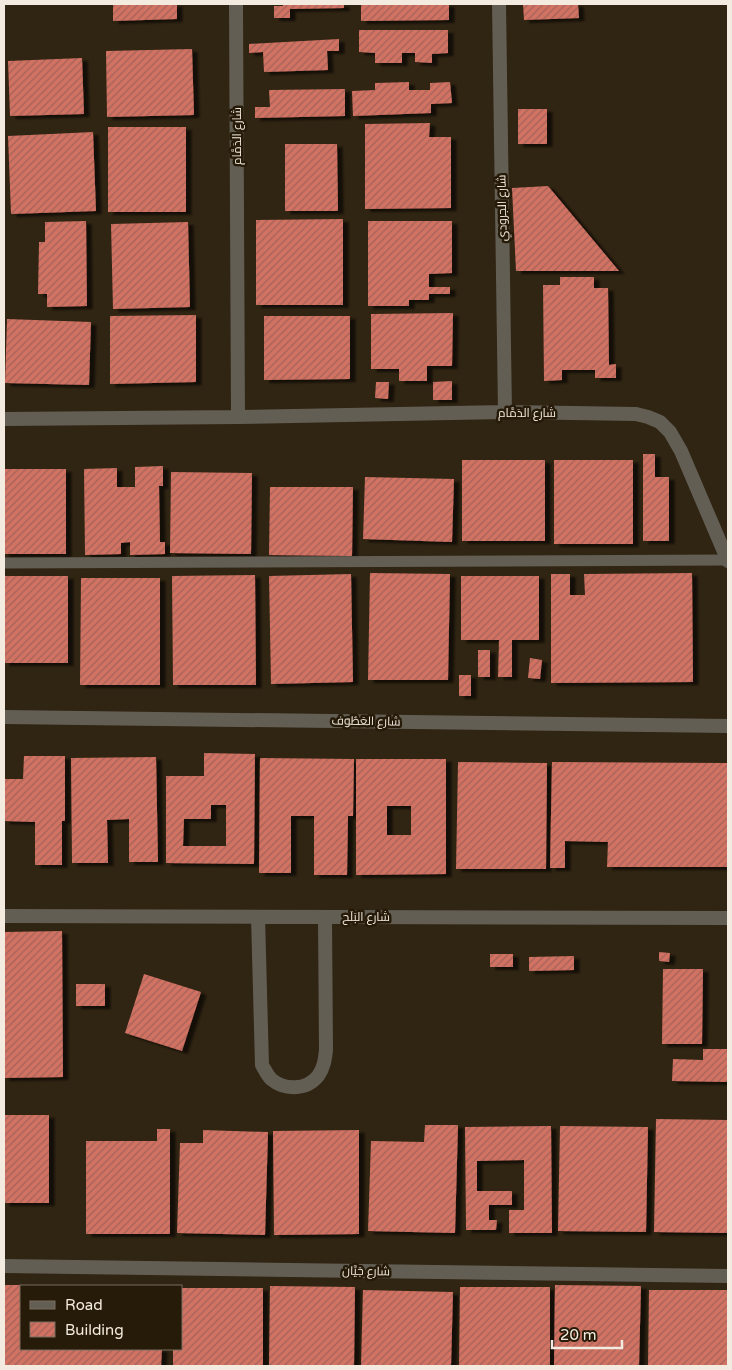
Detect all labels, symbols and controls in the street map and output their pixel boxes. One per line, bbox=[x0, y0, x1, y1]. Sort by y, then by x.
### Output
street label: شارع الدَمَّام bbox=[230, 107, 245, 165]
street label: شارع الجرودي bbox=[494, 174, 513, 242]
street label: شارع الدَمَّام bbox=[498, 406, 556, 421]
street label: شارع العَطُوف bbox=[331, 713, 401, 730]
street label: شارع البَلَح bbox=[342, 910, 390, 925]
street label: شارع جَيَّان bbox=[342, 1264, 390, 1279]
legend bbox=[20, 1285, 182, 1350]
text: Road bbox=[65, 1296, 103, 1314]
scale bar bbox=[552, 1318, 622, 1350]
text: Building bbox=[65, 1321, 124, 1339]
text: 20 m bbox=[560, 1326, 597, 1344]

